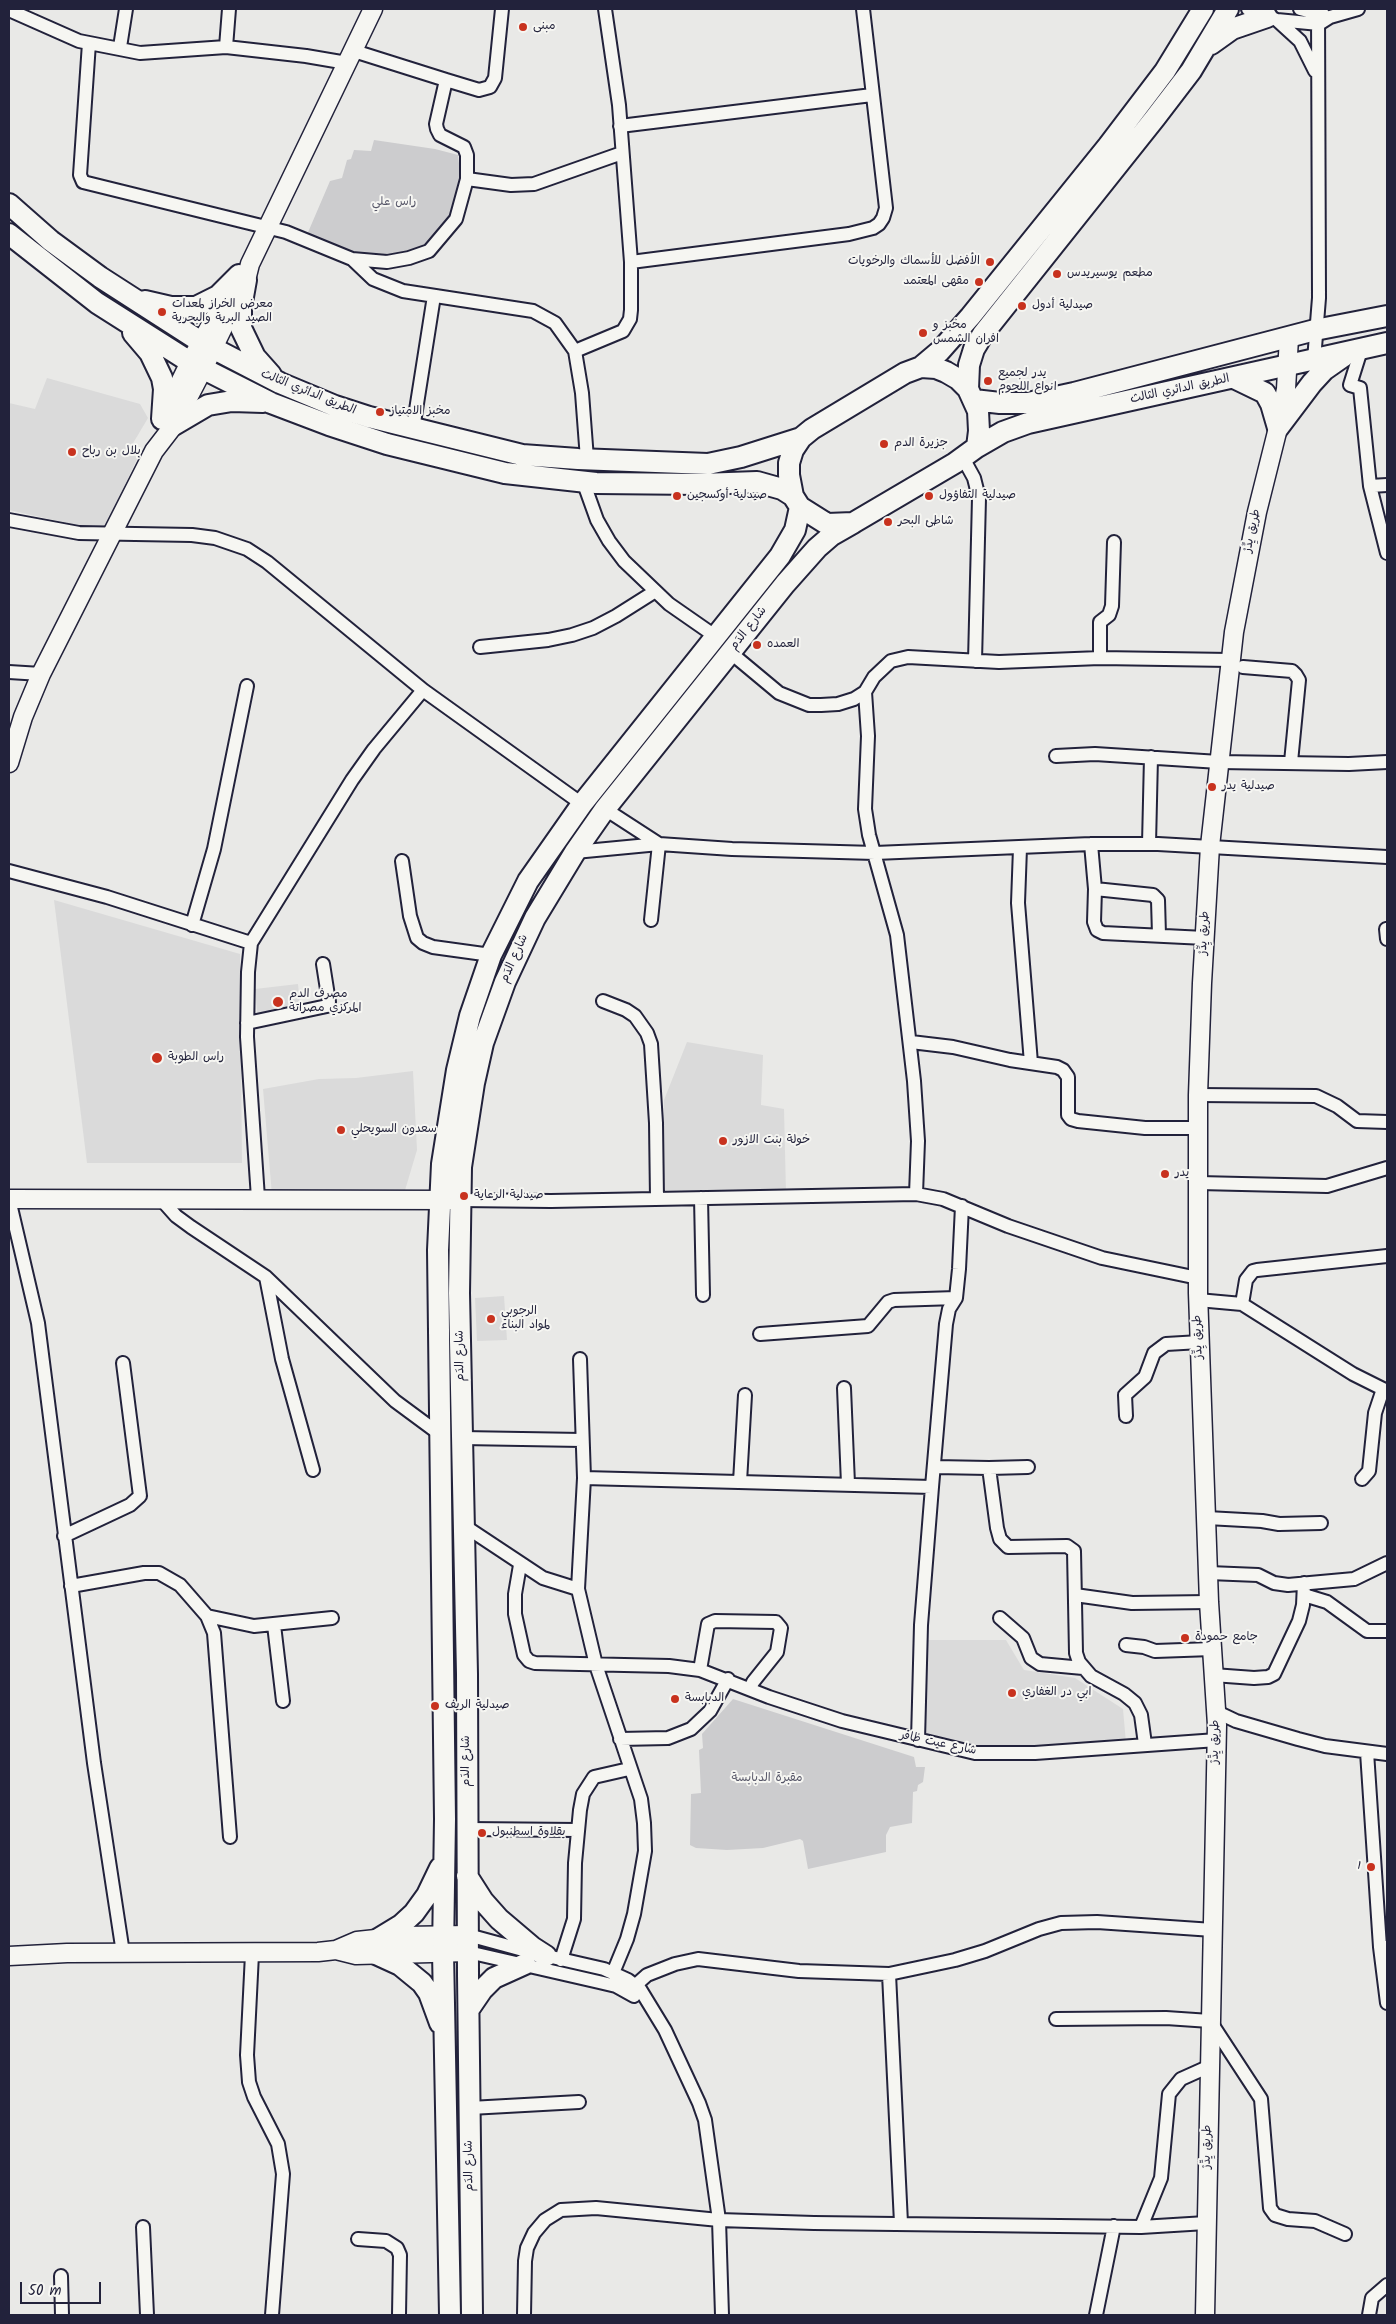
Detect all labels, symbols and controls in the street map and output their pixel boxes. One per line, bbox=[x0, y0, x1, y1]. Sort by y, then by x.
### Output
place label: مبنى bbox=[533, 20, 556, 34]
marker: مبنى bbox=[517, 21, 529, 33]
park label: راس علي bbox=[372, 196, 416, 210]
place label: الأفضل للأسماك والرخويات bbox=[848, 255, 980, 269]
marker: الأفضل للأسماك والرخويات bbox=[984, 256, 996, 268]
place label: مطعم يوسيريدس bbox=[1067, 267, 1153, 281]
marker: مطعم يوسيريدس bbox=[1051, 268, 1063, 280]
place label: مقهى المعتمد bbox=[903, 275, 969, 289]
marker: مقهى المعتمد bbox=[973, 276, 985, 288]
place label: معرض الخراز لمعدات الصيد البرية والبحرية bbox=[172, 298, 273, 326]
place label: صيدلية أدول bbox=[1032, 299, 1093, 313]
marker: صيدلية أدول bbox=[1016, 300, 1028, 312]
marker: معرض الخراز لمعدات الصيد البرية والبحرية bbox=[156, 306, 168, 318]
place label: مخبز و افران الشمس bbox=[933, 319, 999, 347]
marker: مخبز و افران الشمس bbox=[917, 327, 929, 339]
street label: الطريق الدائري الثالث bbox=[258, 367, 358, 419]
place label: يدر لجميع انواع اللحوم bbox=[998, 367, 1057, 395]
street label: الطريق الدائري الثالث bbox=[1129, 372, 1231, 408]
marker: يدر لجميع انواع اللحوم bbox=[982, 375, 994, 387]
place label: مخبز اﻻمتياز bbox=[390, 405, 451, 419]
marker: مخبز اﻻمتياز bbox=[374, 406, 386, 418]
place label: جزيرة الدم bbox=[894, 437, 948, 451]
marker: جزيرة الدم bbox=[878, 438, 890, 450]
place label: بلال بن رباح bbox=[82, 445, 141, 459]
marker: بلال بن رباح bbox=[66, 446, 78, 458]
place label: صيدلية أوكسجين bbox=[687, 489, 767, 503]
place label: صيدلية التفاؤول bbox=[939, 489, 1016, 503]
marker: صيدلية أوكسجين bbox=[671, 490, 683, 502]
marker: صيدلية التفاؤول bbox=[923, 490, 935, 502]
street label: طريق يِدِّرْ bbox=[1241, 508, 1265, 554]
place label: شاطئ البحر bbox=[898, 515, 953, 529]
marker: شاطئ البحر bbox=[882, 516, 894, 528]
street label: شارع الدَم bbox=[728, 604, 770, 654]
place label: العمده bbox=[767, 638, 799, 652]
marker: العمده bbox=[751, 639, 763, 651]
place label: صيدلية يدر bbox=[1222, 780, 1275, 794]
marker: صيدلية يدر bbox=[1206, 781, 1218, 793]
street label: طريق يِدِّرْ bbox=[1197, 911, 1213, 955]
street label: شارع الدَم bbox=[498, 933, 532, 985]
place label: مصرف الدم المركزي مصراتة bbox=[289, 988, 361, 1016]
marker: مصرف الدم المركزي مصراتة bbox=[271, 995, 285, 1009]
marker: راس الطوبة bbox=[150, 1051, 164, 1065]
place label: راس الطوبة bbox=[168, 1051, 224, 1065]
place label: سعدون السويحلي bbox=[351, 1123, 437, 1137]
marker: سعدون السويحلي bbox=[335, 1124, 347, 1136]
place label: خولة بنت الازور bbox=[733, 1134, 810, 1148]
marker: خولة بنت الازور bbox=[717, 1135, 729, 1147]
place label: يدر bbox=[1175, 1167, 1189, 1181]
marker: يدر bbox=[1159, 1168, 1171, 1180]
place label: صيدلية الرعاية bbox=[474, 1189, 544, 1203]
marker: صيدلية الرعاية bbox=[458, 1190, 470, 1202]
place label: الرجوبي لمواد البناء bbox=[501, 1305, 550, 1333]
marker: الرجوبي لمواد البناء bbox=[485, 1313, 497, 1325]
street label: طريق يِدِّرْ bbox=[1191, 1315, 1207, 1359]
street label: شارع الدَم bbox=[453, 1330, 469, 1382]
place label: جامع حمودة bbox=[1195, 1631, 1258, 1645]
marker: جامع حمودة bbox=[1179, 1632, 1191, 1644]
place label: ابي در الغفاري bbox=[1022, 1686, 1092, 1700]
marker: ابي در الغفاري bbox=[1006, 1687, 1018, 1699]
place label: الدبابسة bbox=[685, 1692, 724, 1706]
marker: الدبابسة bbox=[669, 1693, 681, 1705]
place label: صيدلية الريف bbox=[445, 1699, 509, 1713]
marker: صيدلية الريف bbox=[429, 1700, 441, 1712]
street label: طريق يِدِّرْ bbox=[1208, 1720, 1224, 1764]
street label: شارع عيت ظافر bbox=[898, 1729, 978, 1759]
street label: شارع الدَم bbox=[460, 1735, 474, 1787]
park label: مقبرة الدبابسة bbox=[732, 1772, 802, 1786]
place label: بقلاوة اسطنبول bbox=[492, 1826, 565, 1840]
marker: بقلاوة اسطنبول bbox=[476, 1827, 488, 1839]
place label: 1 bbox=[1357, 1860, 1361, 1874]
marker: 1 bbox=[1365, 1861, 1377, 1873]
street label: طريق يِدِّرْ bbox=[1200, 2125, 1216, 2169]
street label: شارع الدَم bbox=[462, 2140, 478, 2192]
scale bar bbox=[22, 2272, 104, 2304]
text: 50 m bbox=[28, 2279, 62, 2303]

